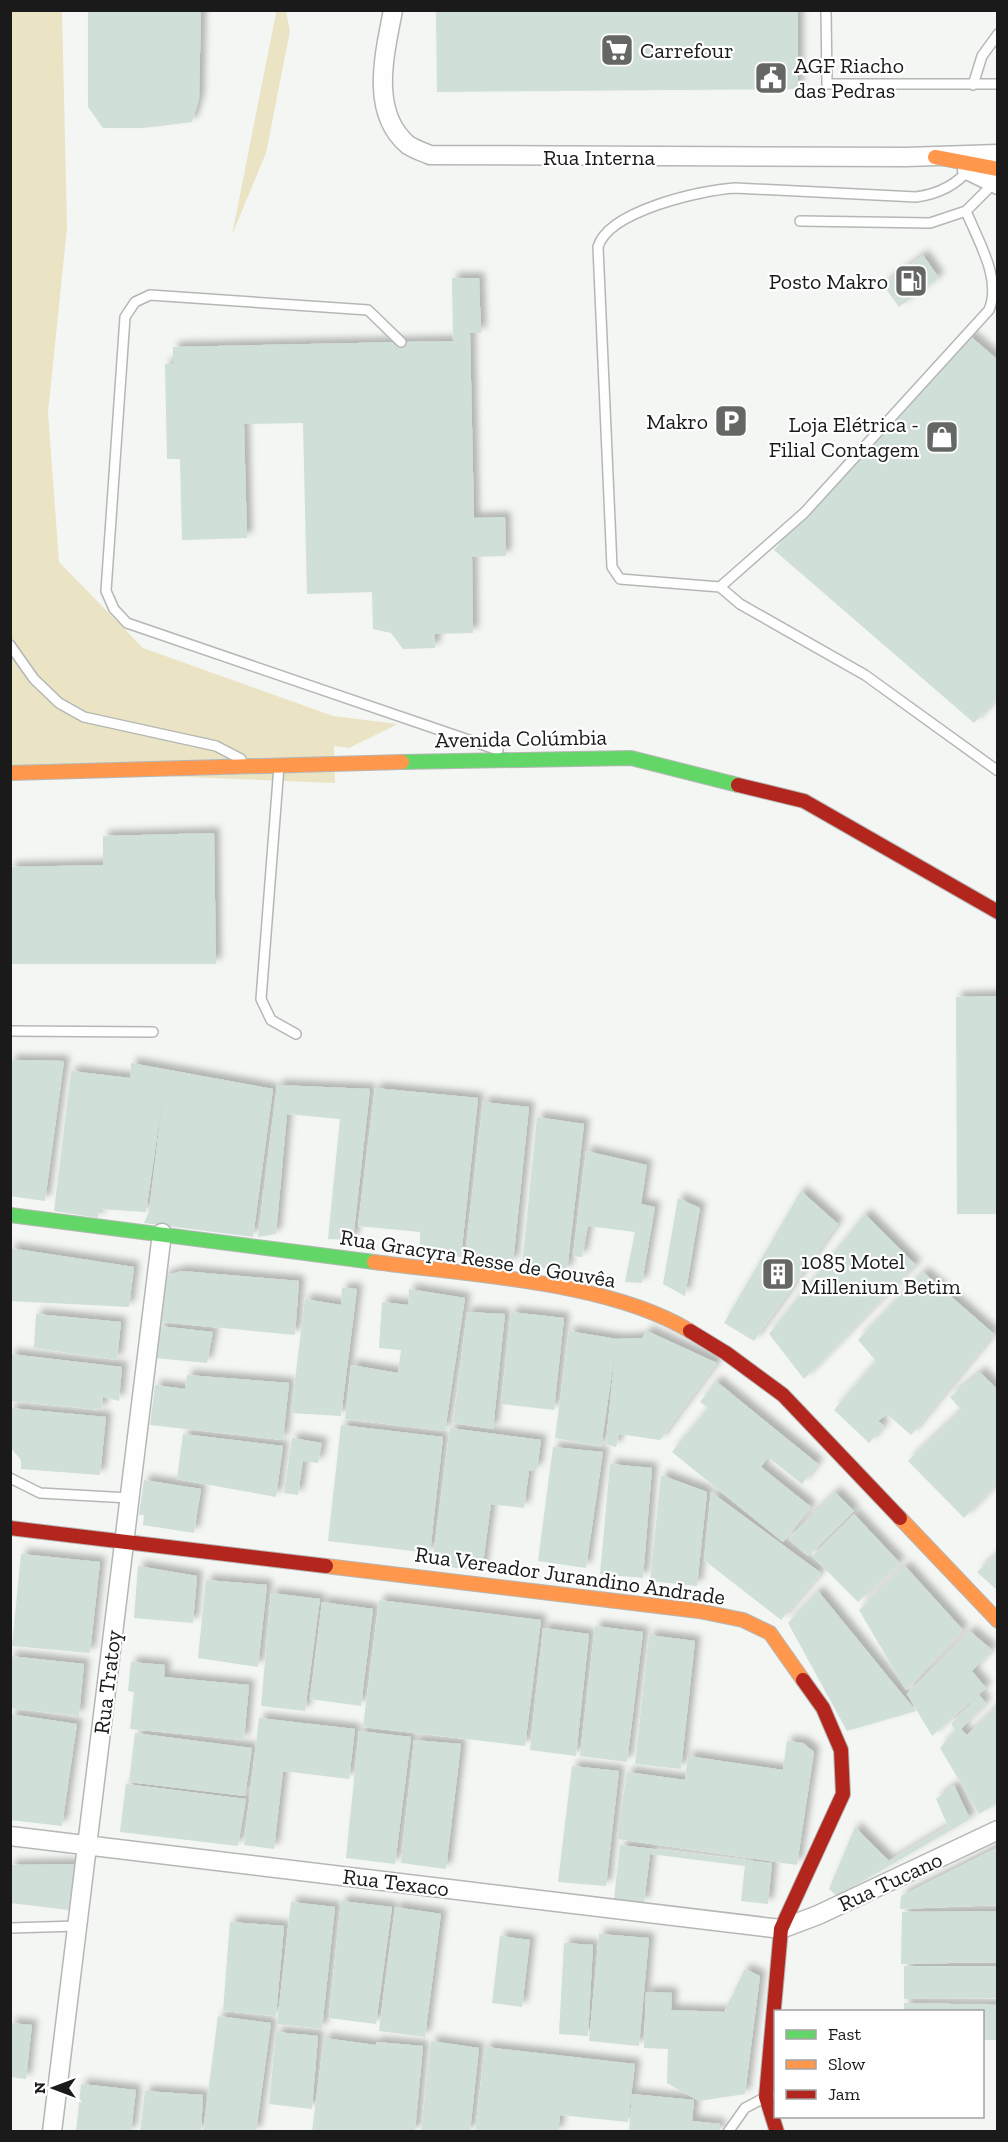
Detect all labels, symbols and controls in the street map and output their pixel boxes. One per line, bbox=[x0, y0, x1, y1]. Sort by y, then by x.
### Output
supermarket icon: Carrefour bbox=[599, 32, 635, 68]
place label: Carrefour bbox=[640, 37, 733, 64]
place label: AGF Riacho das Pedras bbox=[794, 52, 904, 104]
public building icon: AGF Riacho das Pedras bbox=[753, 60, 789, 96]
street label: Rua Interna bbox=[543, 144, 655, 171]
fuel station icon: Posto Makro bbox=[893, 263, 929, 299]
place label: Posto Makro bbox=[769, 268, 888, 295]
parking icon: Makro bbox=[713, 403, 749, 439]
place label: Makro bbox=[646, 408, 708, 435]
place label: Loja Elétrica - Filial Contagem bbox=[769, 411, 919, 463]
shop icon: Loja Elétrica - Filial Contagem bbox=[924, 419, 960, 455]
street label: Avenida Colúmbia bbox=[435, 723, 608, 753]
street label: Rua Gracyra Resse de Gouvêa bbox=[338, 1223, 618, 1294]
place label: 1085 Motel Millenium Betim bbox=[801, 1248, 961, 1300]
building icon: 1085 Motel Millenium Betim bbox=[760, 1256, 796, 1292]
street label: Rua Vereador Jurandino Andrade bbox=[413, 1540, 727, 1611]
street label: Rua Tratoy bbox=[88, 1628, 127, 1736]
street label: Rua Tucano bbox=[834, 1846, 947, 1917]
street label: Rua Texaco bbox=[341, 1863, 451, 1902]
legend bbox=[774, 2010, 984, 2118]
text: Fast bbox=[828, 2023, 861, 2045]
text: Slow bbox=[828, 2053, 865, 2075]
north arrow bbox=[24, 2058, 84, 2118]
text: N bbox=[30, 2082, 49, 2094]
text: Jam bbox=[828, 2083, 860, 2105]

